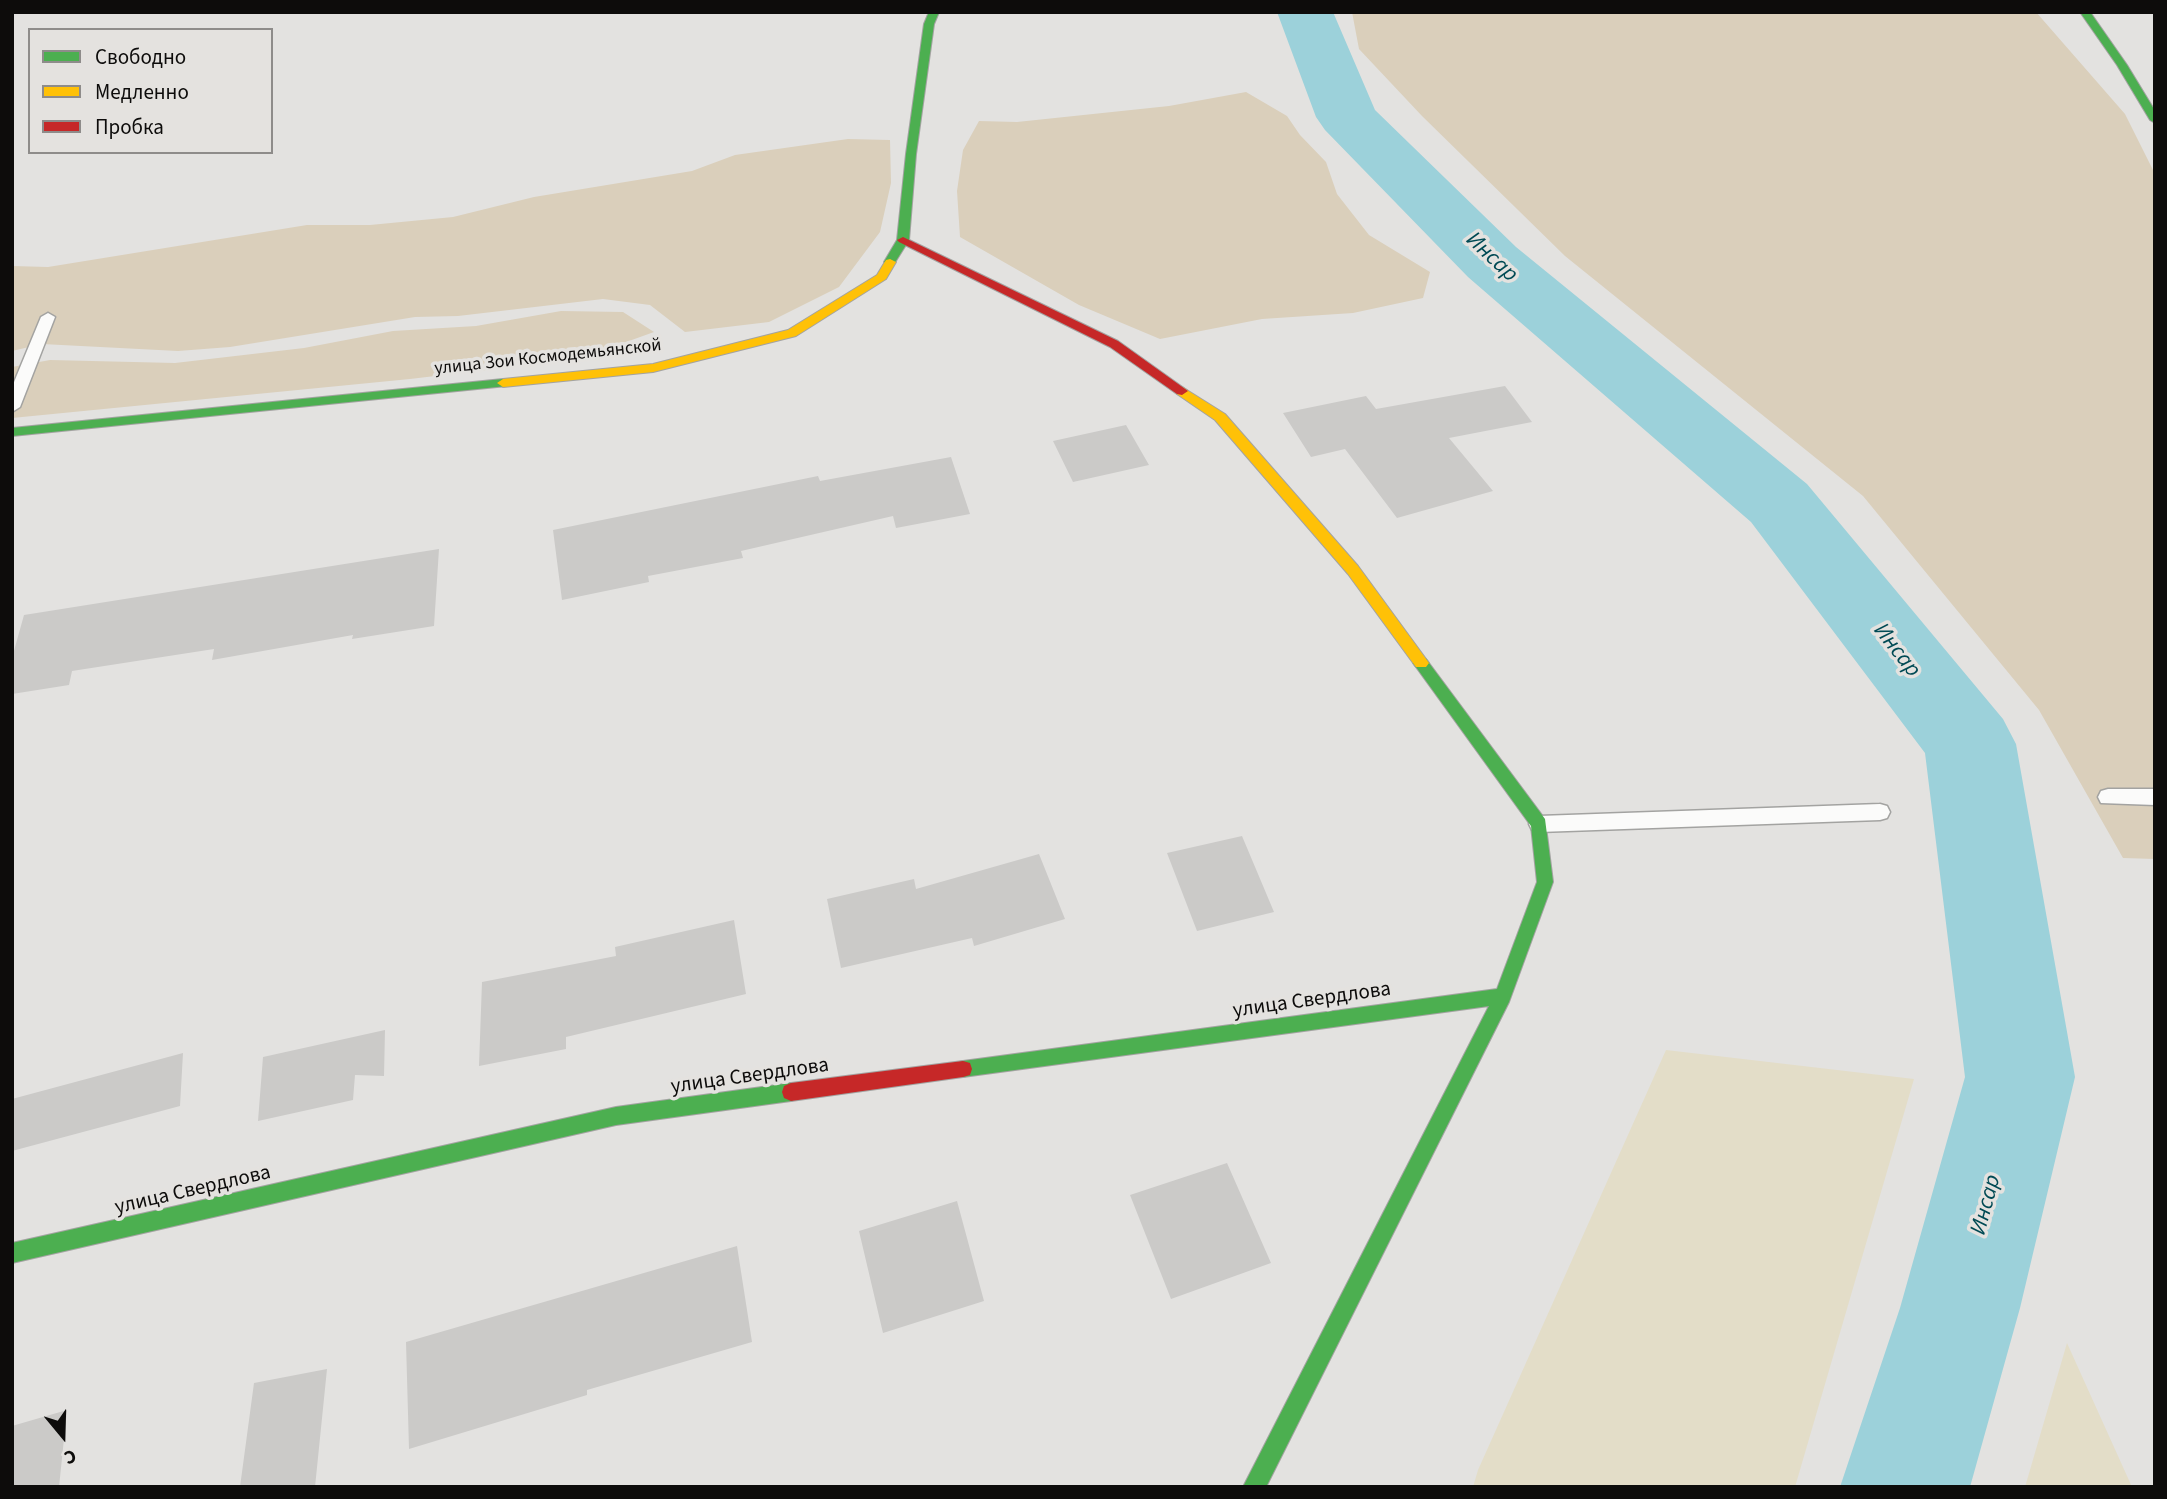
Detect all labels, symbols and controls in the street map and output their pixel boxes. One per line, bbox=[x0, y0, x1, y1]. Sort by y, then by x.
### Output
legend bbox=[28, 28, 273, 154]
text: Свободно bbox=[95, 42, 186, 72]
text: Медленно bbox=[95, 77, 189, 107]
text: Пробка bbox=[95, 112, 164, 142]
water label: Инсар bbox=[1459, 227, 1523, 289]
street label: улица Зои Космодемьянской bbox=[433, 335, 663, 381]
water label: Инсар bbox=[1866, 618, 1926, 684]
street label: улица Свердлова bbox=[1231, 977, 1393, 1025]
street label: улица Свердлова bbox=[669, 1053, 831, 1101]
street label: улица Свердлова bbox=[113, 1161, 273, 1221]
water label: Инсар bbox=[1966, 1172, 2008, 1238]
north arrow bbox=[28, 1401, 98, 1471]
text: С bbox=[60, 1442, 80, 1471]

